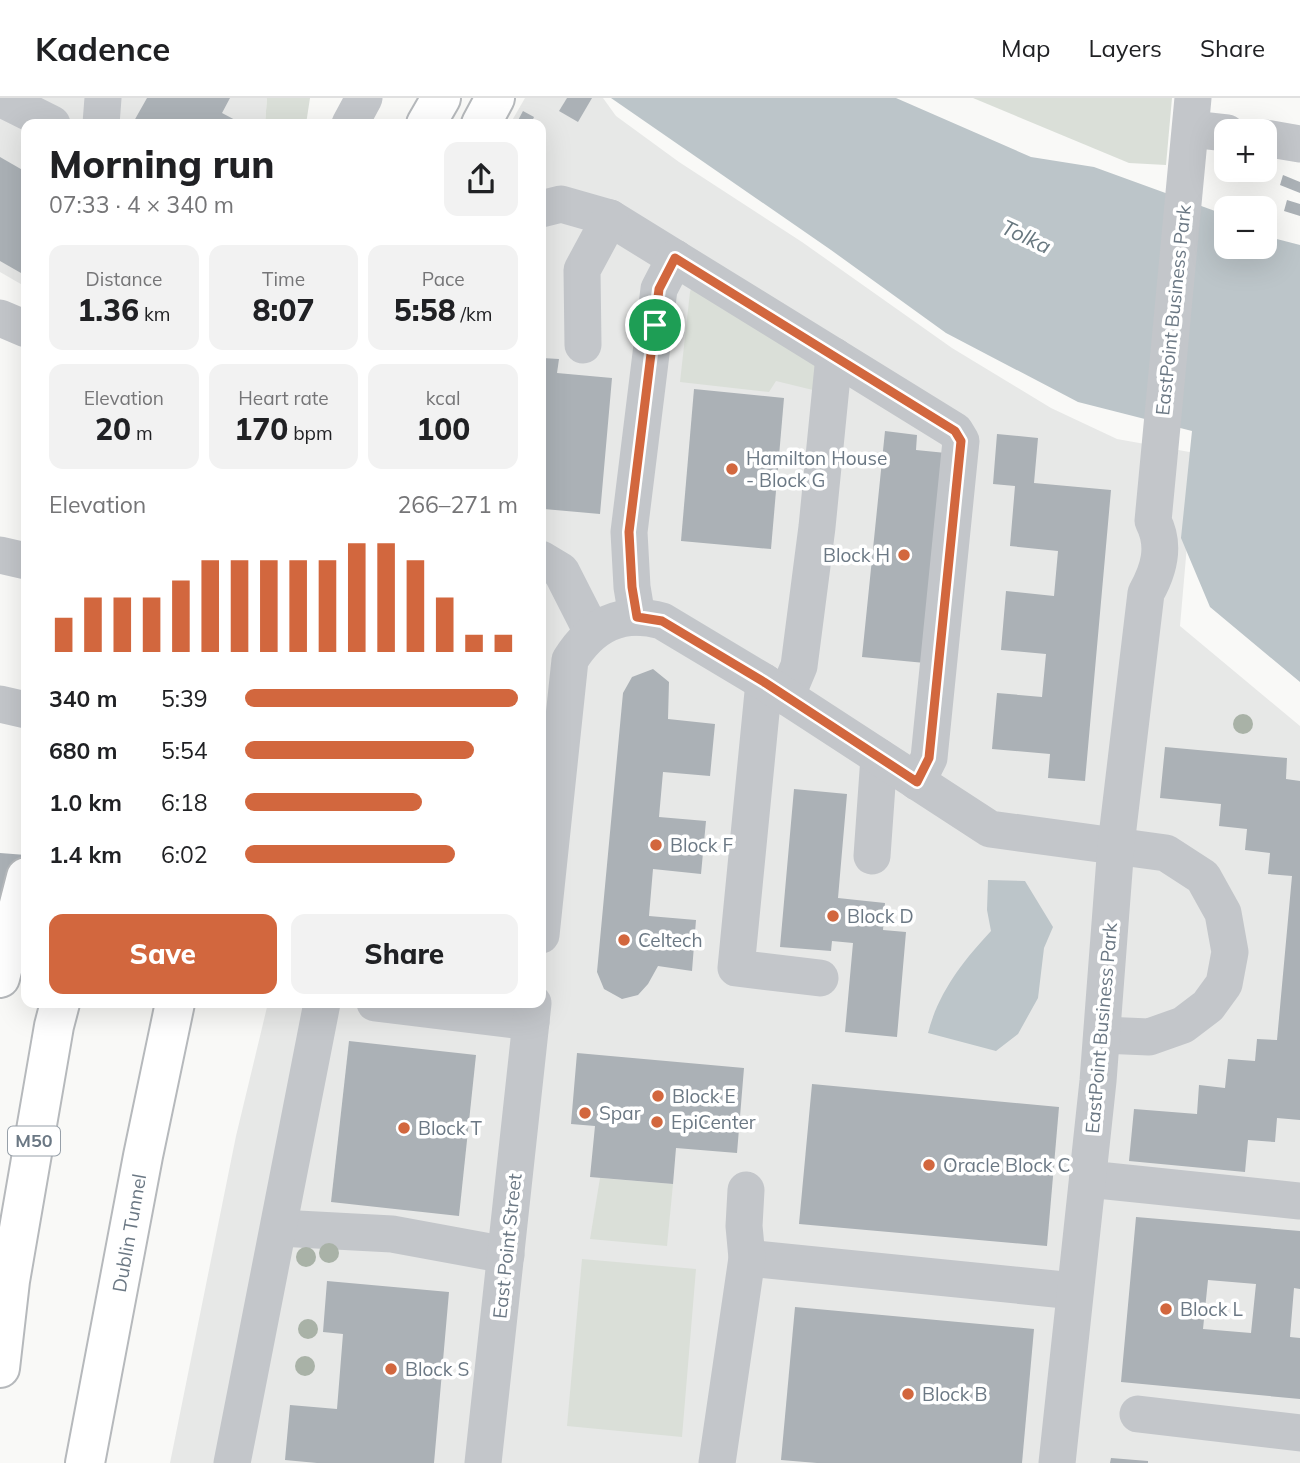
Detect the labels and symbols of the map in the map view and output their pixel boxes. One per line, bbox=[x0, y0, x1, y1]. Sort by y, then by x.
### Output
street label: EastPoint Business Park bbox=[1150, 203, 1196, 416]
water label: Tolka bbox=[998, 213, 1055, 259]
pin bbox=[625, 295, 685, 355]
place label: Hamilton House - Block G bbox=[746, 446, 887, 492]
marker: Hamilton House - Block G bbox=[724, 461, 740, 477]
place label: Block H bbox=[823, 543, 890, 567]
marker: Block H bbox=[896, 547, 912, 563]
place label: Block F bbox=[670, 833, 733, 857]
marker: Block F bbox=[648, 837, 664, 853]
place label: Block D bbox=[847, 904, 914, 928]
marker: Block D bbox=[825, 908, 841, 924]
street label: EastPoint Business Park bbox=[1080, 921, 1122, 1134]
place label: Celtech bbox=[638, 928, 703, 952]
marker: Celtech bbox=[616, 932, 632, 948]
place label: Block E bbox=[672, 1084, 736, 1108]
marker: Block E bbox=[650, 1088, 666, 1104]
place label: Spar bbox=[599, 1101, 641, 1125]
marker: Spar bbox=[577, 1105, 593, 1121]
place label: EpiCenter bbox=[671, 1110, 756, 1134]
marker: EpiCenter bbox=[649, 1114, 665, 1130]
place label: Block T bbox=[418, 1116, 482, 1140]
marker: Block T bbox=[396, 1120, 412, 1136]
road number: M50 bbox=[8, 1126, 60, 1156]
place label: Oracle Block C bbox=[943, 1153, 1071, 1177]
marker: Oracle Block C bbox=[921, 1157, 937, 1173]
street label: Dublin Tunnel bbox=[107, 1172, 151, 1294]
street label: East Point Street bbox=[487, 1172, 527, 1320]
place label: Block L bbox=[1180, 1297, 1243, 1321]
marker: Block L bbox=[1158, 1301, 1174, 1317]
place label: Block S bbox=[405, 1357, 469, 1381]
marker: Block S bbox=[383, 1361, 399, 1377]
place label: Block B bbox=[922, 1382, 987, 1406]
marker: Block B bbox=[900, 1386, 916, 1402]

